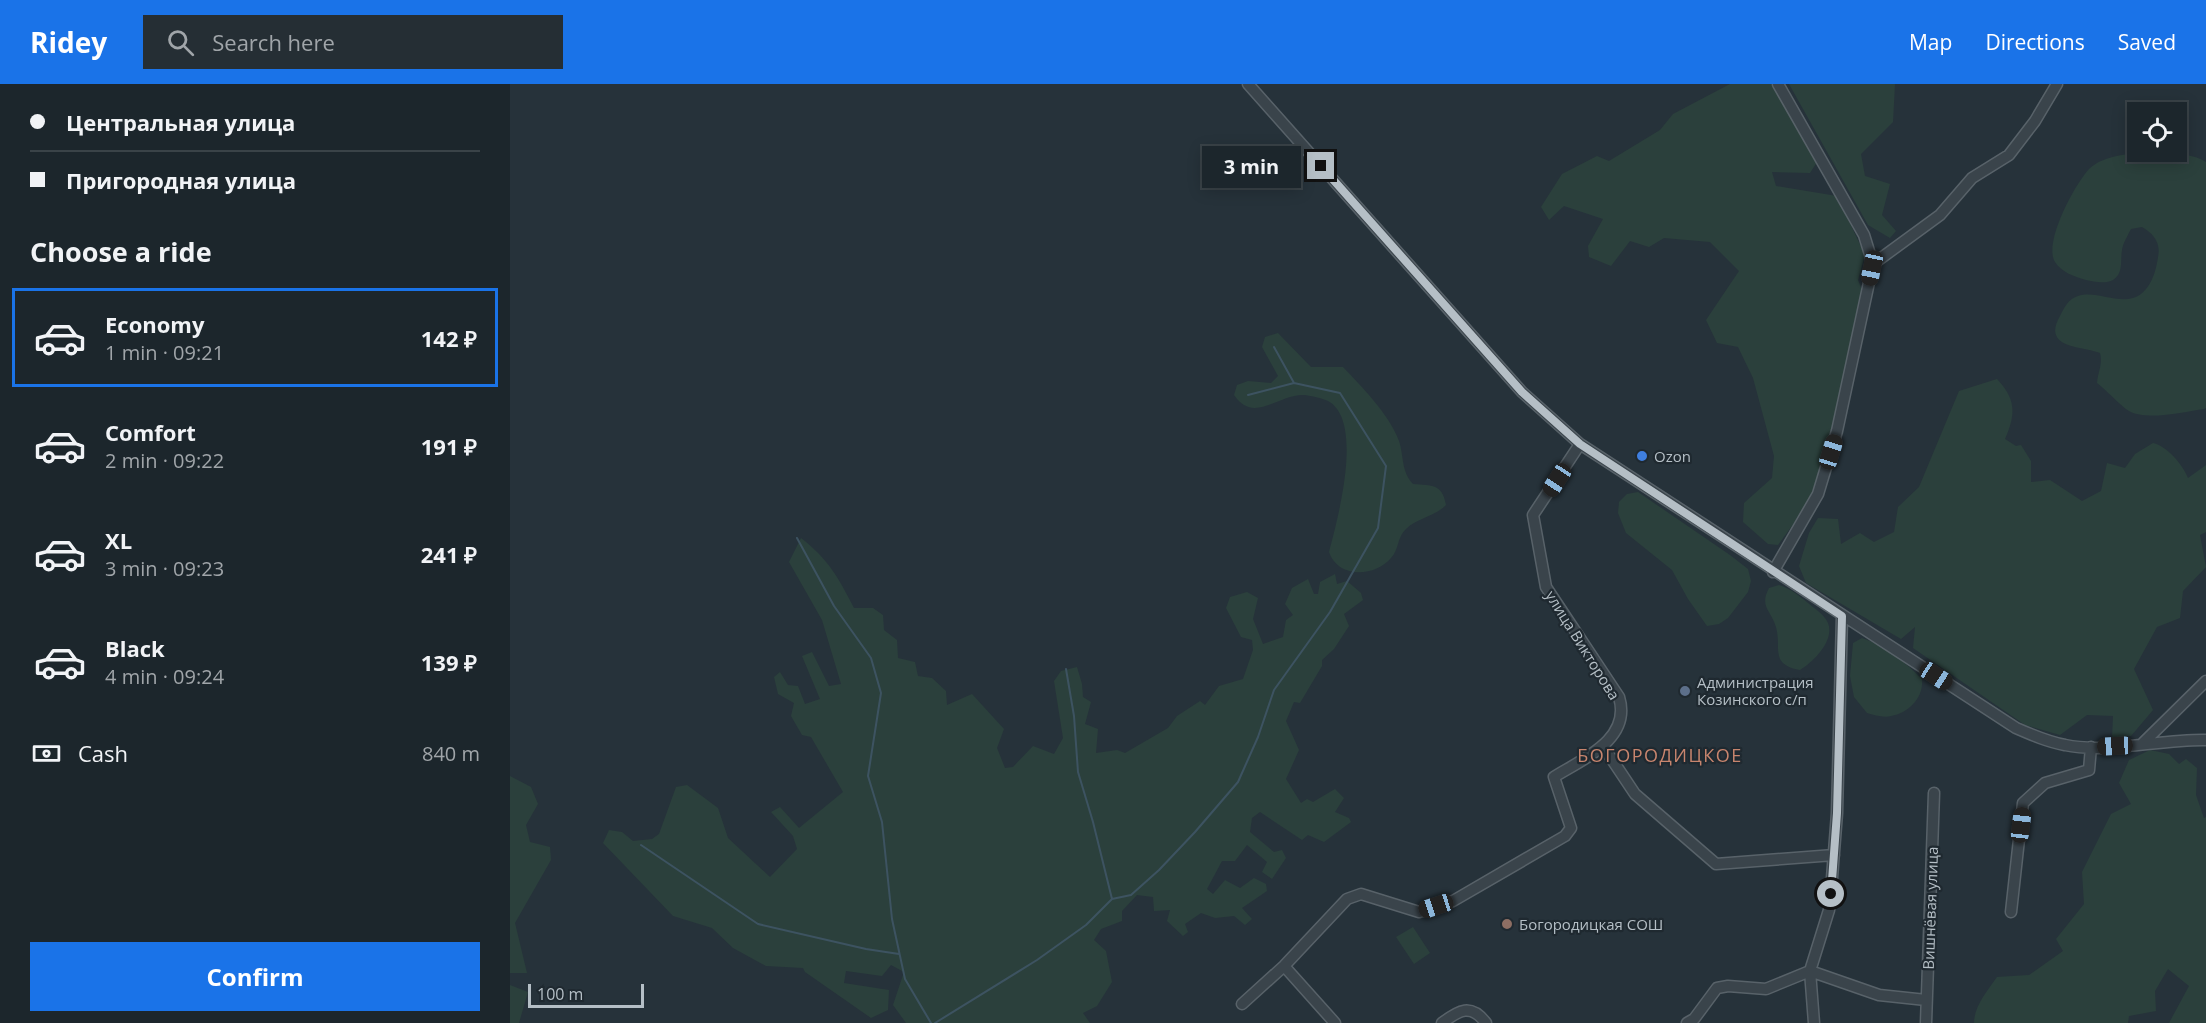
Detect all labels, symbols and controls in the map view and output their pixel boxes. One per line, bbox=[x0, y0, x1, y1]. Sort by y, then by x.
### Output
search box bbox=[143, 15, 563, 69]
text: Ridey bbox=[30, 23, 107, 61]
icon: search bbox=[164, 26, 197, 59]
text: Search here bbox=[212, 27, 335, 57]
text: Map bbox=[1909, 28, 1952, 56]
text: Directions bbox=[1985, 28, 2085, 56]
text: Saved bbox=[2118, 28, 2176, 56]
map controls bbox=[2127, 102, 2187, 162]
button: locate bbox=[2127, 102, 2187, 162]
text: Центральная улица bbox=[66, 107, 295, 137]
callout: 3 min bbox=[1201, 145, 1300, 187]
route end bbox=[1307, 152, 1334, 179]
text: 3 min bbox=[1224, 153, 1279, 180]
text: Пригородная улица bbox=[66, 165, 296, 195]
text: Choose a ride bbox=[30, 233, 212, 270]
car bbox=[1859, 249, 1885, 287]
text: Economy bbox=[105, 309, 204, 339]
icon: car bbox=[33, 311, 87, 365]
text: 142 ₽ bbox=[421, 323, 477, 353]
text: 1 min · 09:21 bbox=[105, 339, 224, 366]
text: Comfort bbox=[105, 417, 196, 447]
icon: car bbox=[33, 419, 87, 473]
text: 191 ₽ bbox=[421, 431, 477, 461]
car bbox=[1817, 432, 1845, 472]
place label: Ozon bbox=[1654, 446, 1691, 466]
text: 2 min · 09:22 bbox=[105, 447, 224, 474]
marker: Ozon bbox=[1635, 449, 1649, 463]
car bbox=[1540, 460, 1574, 500]
text: XL bbox=[105, 525, 132, 555]
icon: car bbox=[33, 527, 87, 581]
text: 241 ₽ bbox=[421, 539, 477, 569]
text: 3 min · 09:23 bbox=[105, 555, 224, 582]
street label: улица Викторова bbox=[1541, 586, 1625, 704]
text: Black bbox=[105, 633, 165, 663]
icon: car bbox=[33, 635, 87, 689]
text: 139 ₽ bbox=[421, 647, 477, 677]
car bbox=[1916, 659, 1956, 693]
text: 4 min · 09:24 bbox=[105, 663, 224, 690]
place label: Администрация Козинского с/п bbox=[1697, 672, 1814, 709]
marker: Администрация Козинского с/п bbox=[1678, 684, 1692, 698]
car bbox=[2097, 736, 2133, 756]
icon: cash bbox=[30, 737, 63, 770]
text: Cash bbox=[78, 738, 128, 768]
text: 840 m bbox=[422, 740, 480, 767]
district label: БОГОРОДИЦКОЕ bbox=[1577, 743, 1743, 767]
car bbox=[2010, 806, 2032, 844]
street label: Вишнёвая улица bbox=[1918, 846, 1942, 970]
route start bbox=[1817, 880, 1844, 907]
car bbox=[1416, 892, 1456, 920]
place label: Богородицкая СОШ bbox=[1519, 914, 1663, 934]
marker: Богородицкая СОШ bbox=[1500, 917, 1514, 931]
button: Confirm bbox=[30, 942, 480, 1011]
scale bar bbox=[528, 981, 644, 1008]
text: 100 m bbox=[537, 983, 583, 1005]

